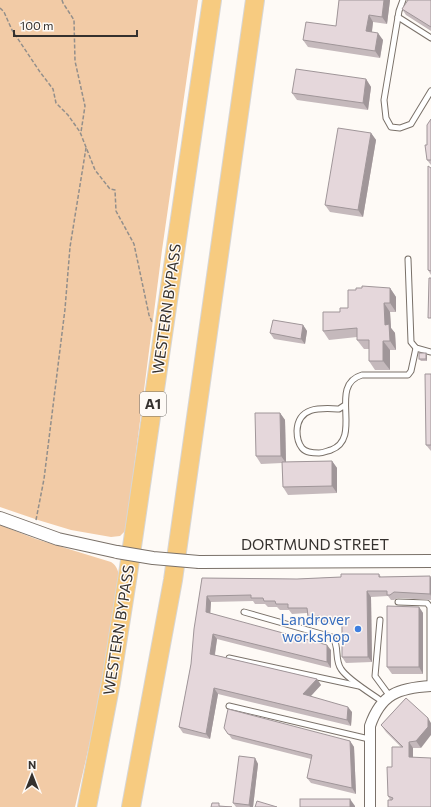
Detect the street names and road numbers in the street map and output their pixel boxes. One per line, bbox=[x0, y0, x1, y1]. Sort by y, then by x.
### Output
street label: WESTERN BYPASS bbox=[148, 242, 184, 375]
road number: A1 bbox=[140, 392, 166, 416]
street label: DORTMUND STREET bbox=[241, 535, 389, 553]
street label: WESTERN BYPASS bbox=[99, 563, 137, 696]

